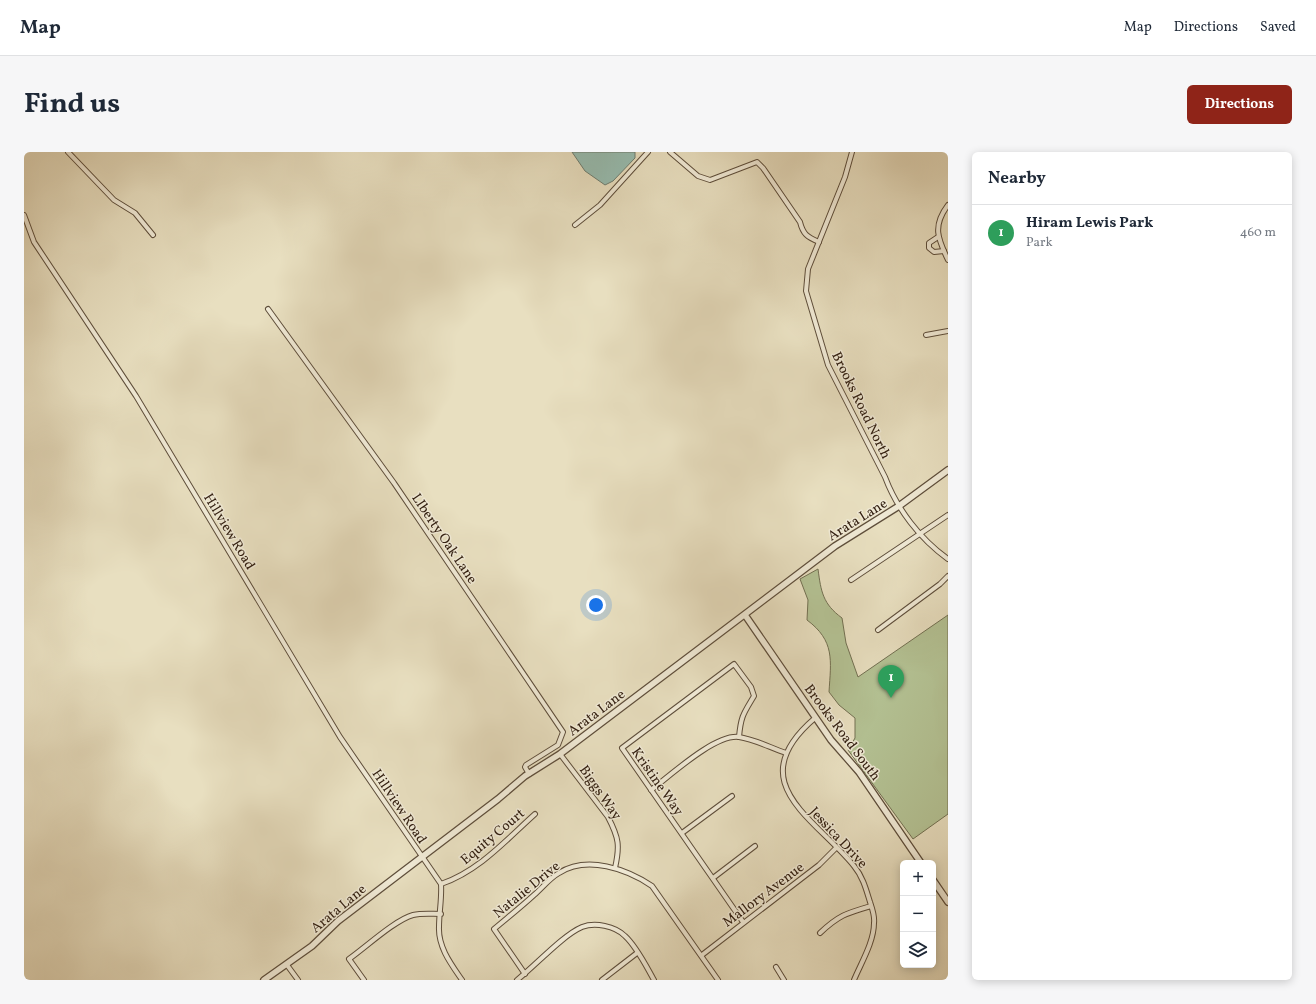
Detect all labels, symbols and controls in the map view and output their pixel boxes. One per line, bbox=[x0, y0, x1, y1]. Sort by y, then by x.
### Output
text: Map bbox=[20, 15, 61, 41]
text: Map bbox=[1124, 18, 1152, 37]
text: Directions bbox=[1174, 18, 1238, 37]
text: Saved bbox=[1260, 18, 1296, 37]
text: Find us bbox=[24, 85, 120, 124]
button: Directions bbox=[1187, 85, 1292, 124]
text: Nearby bbox=[988, 167, 1046, 190]
text: Hiram Lewis Park bbox=[1026, 213, 1153, 234]
text: 1 bbox=[998, 224, 1004, 242]
text: 460 m bbox=[1240, 224, 1276, 242]
text: Park bbox=[1026, 234, 1053, 252]
street label: Brooks Road North bbox=[826, 349, 895, 462]
street label: Hillview Road bbox=[198, 490, 259, 574]
street label: LIberty Oak Lane bbox=[406, 490, 481, 588]
street label: Arata Lane bbox=[824, 494, 892, 546]
your location bbox=[586, 595, 606, 615]
pin: 1 bbox=[878, 665, 904, 698]
street label: Brooks Road South bbox=[799, 681, 884, 785]
street label: Arata Lane bbox=[564, 685, 630, 741]
street label: Kristine Way bbox=[626, 744, 688, 820]
street label: Biggs Way bbox=[574, 762, 626, 824]
street label: Hillview Road bbox=[367, 766, 431, 848]
street label: Jessica Drive bbox=[804, 803, 872, 873]
street label: Equity Court bbox=[457, 805, 529, 870]
street label: Natalie Drive bbox=[489, 857, 565, 923]
street label: Mallory Avenue bbox=[719, 858, 809, 932]
map controls bbox=[900, 860, 936, 968]
button: + bbox=[900, 860, 936, 896]
street label: Arata Lane bbox=[307, 880, 371, 938]
button: − bbox=[900, 896, 936, 932]
button: layers bbox=[900, 932, 936, 968]

